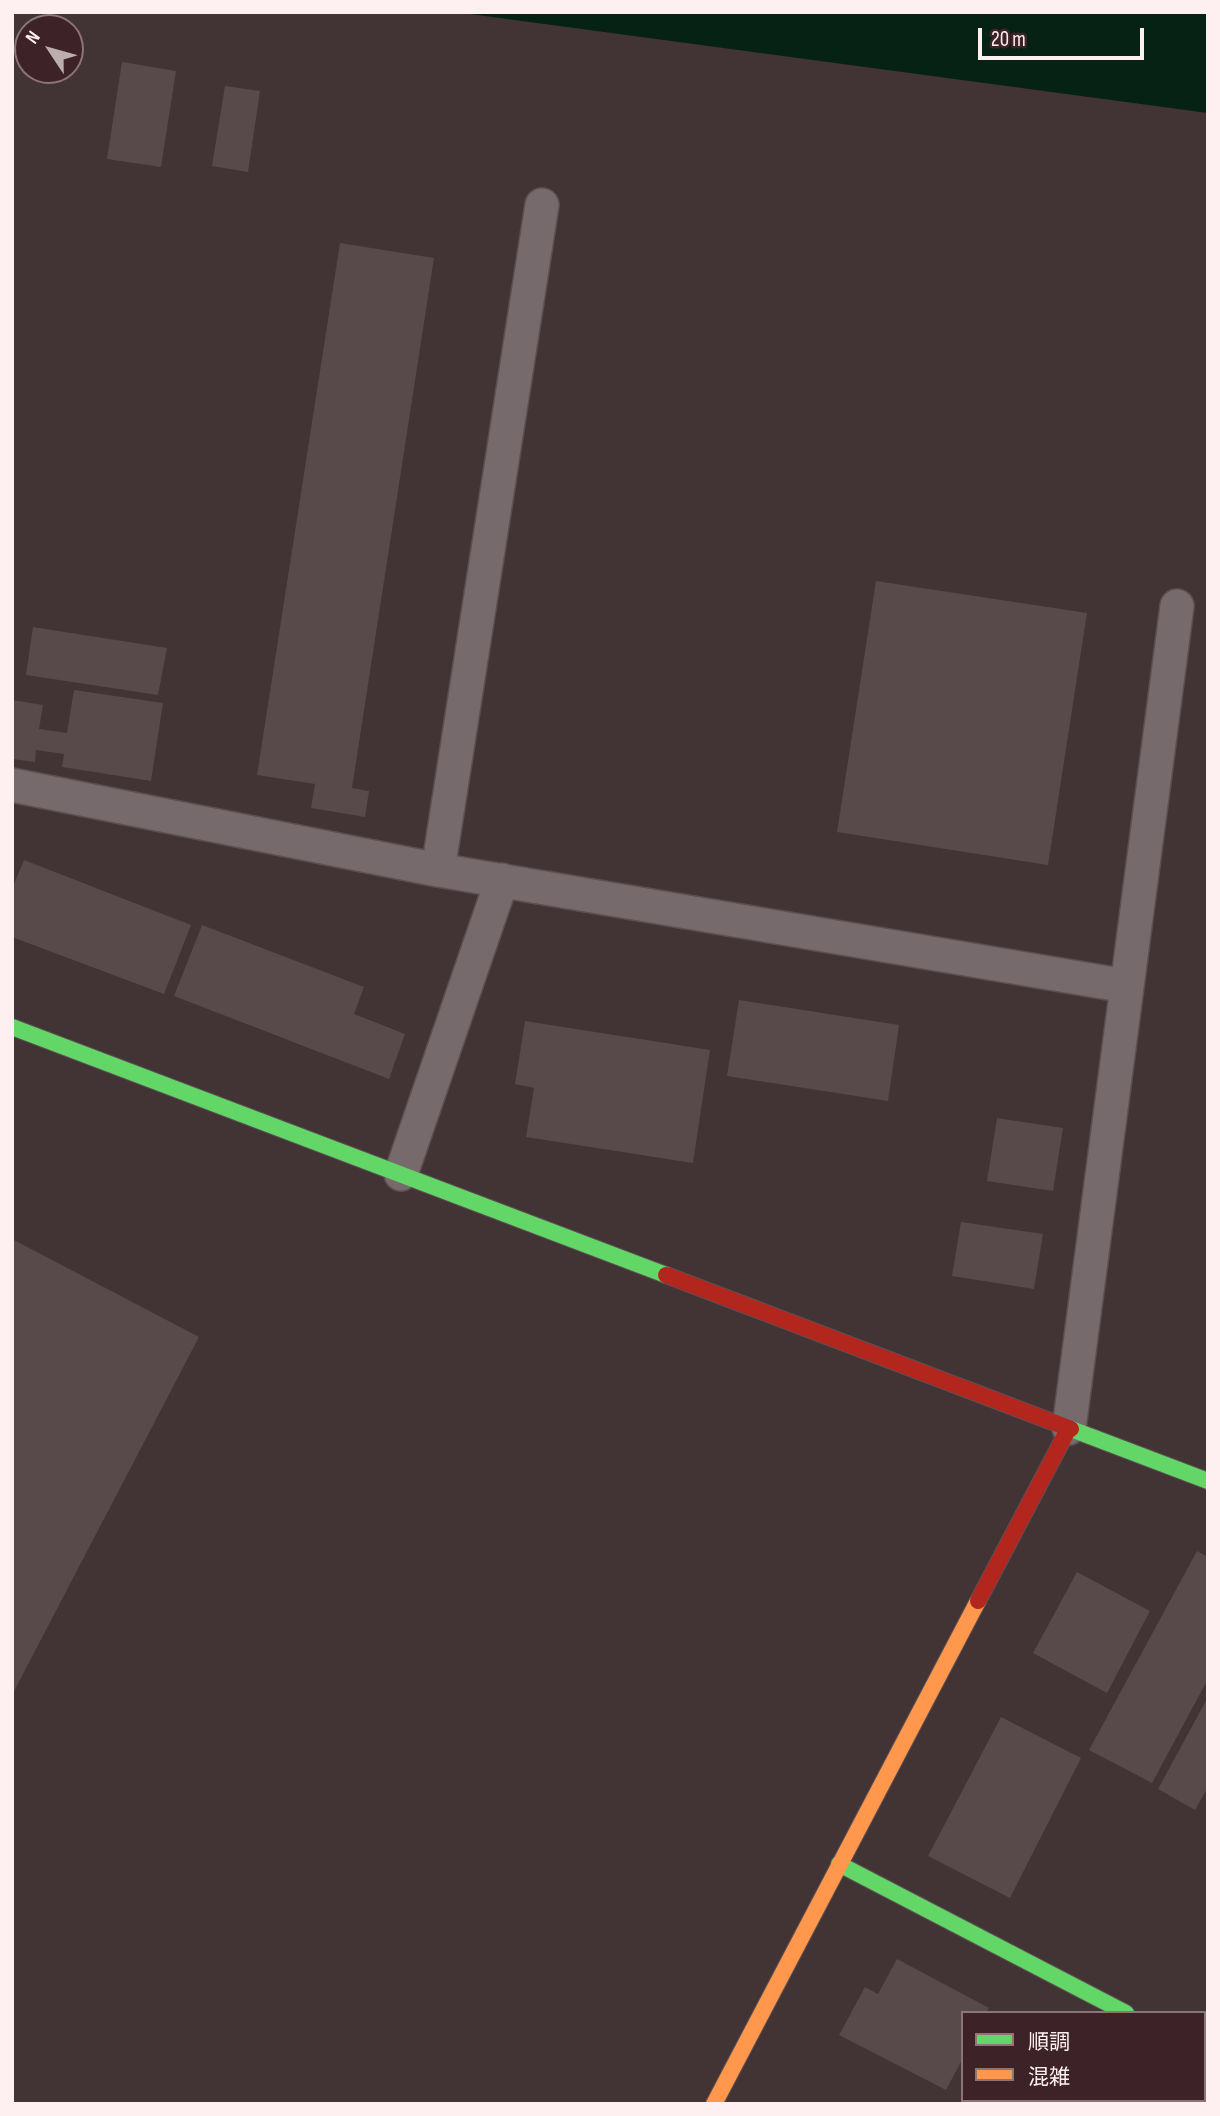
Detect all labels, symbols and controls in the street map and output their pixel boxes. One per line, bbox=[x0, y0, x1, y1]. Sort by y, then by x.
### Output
north arrow bbox=[14, 14, 84, 84]
scale bar bbox=[982, 14, 1148, 58]
text: N bbox=[21, 27, 46, 48]
text: 20 m bbox=[991, 27, 1026, 52]
legend bbox=[961, 2011, 1206, 2102]
text: 順調 bbox=[1028, 2030, 1070, 2055]
text: 混雑 bbox=[1028, 2065, 1070, 2090]

